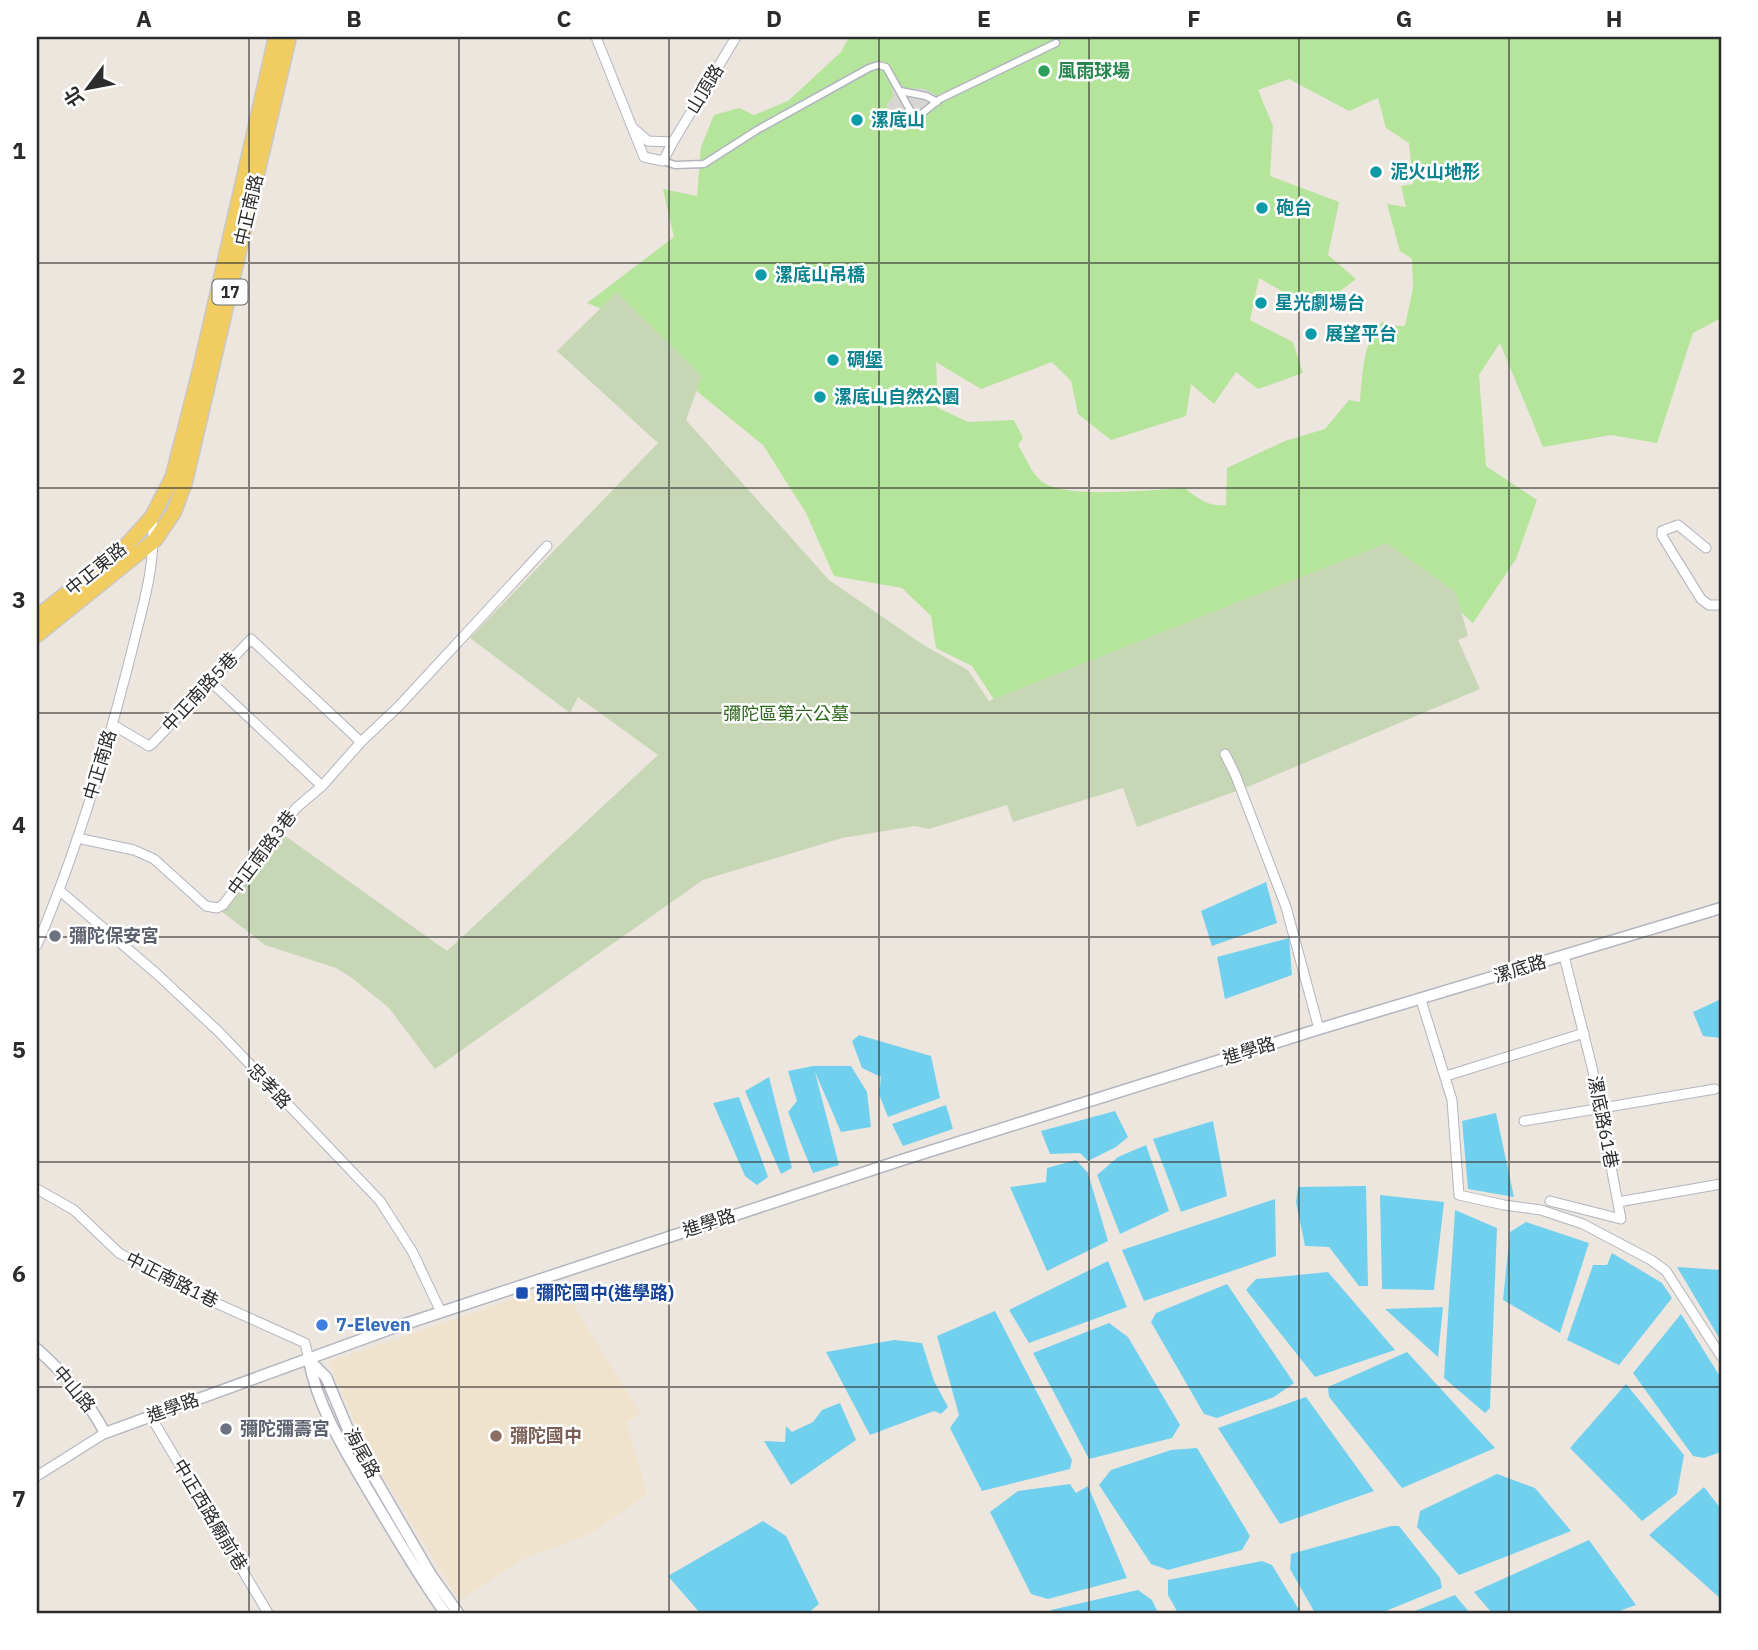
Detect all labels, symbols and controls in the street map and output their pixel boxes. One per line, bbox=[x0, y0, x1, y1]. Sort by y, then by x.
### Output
text: A bbox=[136, 3, 152, 33]
text: B bbox=[346, 3, 362, 33]
text: C bbox=[557, 3, 572, 33]
text: D bbox=[766, 3, 782, 33]
text: E bbox=[977, 3, 991, 33]
text: F bbox=[1187, 3, 1201, 33]
text: G bbox=[1396, 3, 1412, 33]
text: H bbox=[1606, 3, 1622, 33]
north arrow bbox=[52, 52, 122, 122]
place label: 風雨球場 bbox=[1058, 59, 1130, 82]
street label: 山頂路 bbox=[681, 60, 728, 118]
marker: 風雨球場 bbox=[1036, 63, 1052, 79]
text: 北 bbox=[58, 83, 89, 111]
place label: 漯底山 bbox=[871, 108, 925, 131]
marker: 漯底山 bbox=[849, 112, 865, 128]
text: 1 bbox=[12, 135, 26, 165]
place label: 泥火山地形 bbox=[1390, 160, 1480, 183]
marker: 泥火山地形 bbox=[1368, 164, 1384, 180]
street label: 中正南路 bbox=[229, 172, 268, 248]
place label: 砲台 bbox=[1276, 196, 1312, 219]
marker: 砲台 bbox=[1254, 200, 1270, 216]
place label: 漯底山吊橋 bbox=[775, 263, 865, 286]
marker: 漯底山吊橋 bbox=[753, 267, 769, 283]
road number: 17 bbox=[212, 280, 247, 304]
place label: 星光劇場台 bbox=[1275, 291, 1365, 314]
marker: 星光劇場台 bbox=[1253, 295, 1269, 311]
place label: 展望平台 bbox=[1325, 322, 1397, 345]
marker: 展望平台 bbox=[1303, 326, 1319, 342]
place label: 碉堡 bbox=[847, 348, 883, 371]
marker: 碉堡 bbox=[825, 352, 841, 368]
text: 2 bbox=[12, 360, 26, 390]
place label: 漯底山自然公園 bbox=[834, 385, 960, 408]
marker: 漯底山自然公園 bbox=[812, 389, 828, 405]
street label: 中正東路 bbox=[60, 537, 131, 600]
text: 3 bbox=[12, 584, 26, 614]
street label: 中正南路5巷 bbox=[157, 647, 242, 736]
park label: 彌陀區第六公墓 bbox=[723, 702, 849, 725]
street label: 中正南路 bbox=[78, 727, 121, 803]
street label: 中正南路3巷 bbox=[222, 806, 301, 900]
text: 4 bbox=[12, 809, 26, 839]
place label: 彌陀保安宮 bbox=[69, 924, 159, 947]
marker: 彌陀保安宮 bbox=[47, 928, 63, 944]
street label: 漯底路 bbox=[1491, 950, 1549, 987]
street label: 進學路 bbox=[1220, 1032, 1278, 1069]
text: 5 bbox=[12, 1034, 26, 1064]
street label: 忠孝路 bbox=[243, 1058, 296, 1113]
street label: 漯底路61巷 bbox=[1583, 1074, 1624, 1170]
street label: 進學路 bbox=[680, 1203, 738, 1242]
street label: 中正南路1巷 bbox=[122, 1246, 222, 1313]
text: 6 bbox=[12, 1258, 26, 1288]
place label: 彌陀國中(進學路) bbox=[536, 1281, 674, 1304]
marker: 彌陀國中(進學路) bbox=[514, 1285, 530, 1301]
place label: 7-Eleven bbox=[336, 1313, 411, 1336]
marker: 7-Eleven bbox=[314, 1317, 330, 1333]
street label: 中山路 bbox=[48, 1361, 101, 1417]
street label: 進學路 bbox=[144, 1387, 202, 1428]
place label: 彌陀彌壽宮 bbox=[240, 1417, 330, 1440]
marker: 彌陀彌壽宮 bbox=[218, 1421, 234, 1437]
street label: 海尾路 bbox=[340, 1424, 385, 1482]
place label: 彌陀國中 bbox=[510, 1424, 582, 1447]
marker: 彌陀國中 bbox=[488, 1428, 504, 1444]
street label: 中正西路廟前巷 bbox=[168, 1455, 253, 1575]
text: 7 bbox=[12, 1483, 26, 1513]

